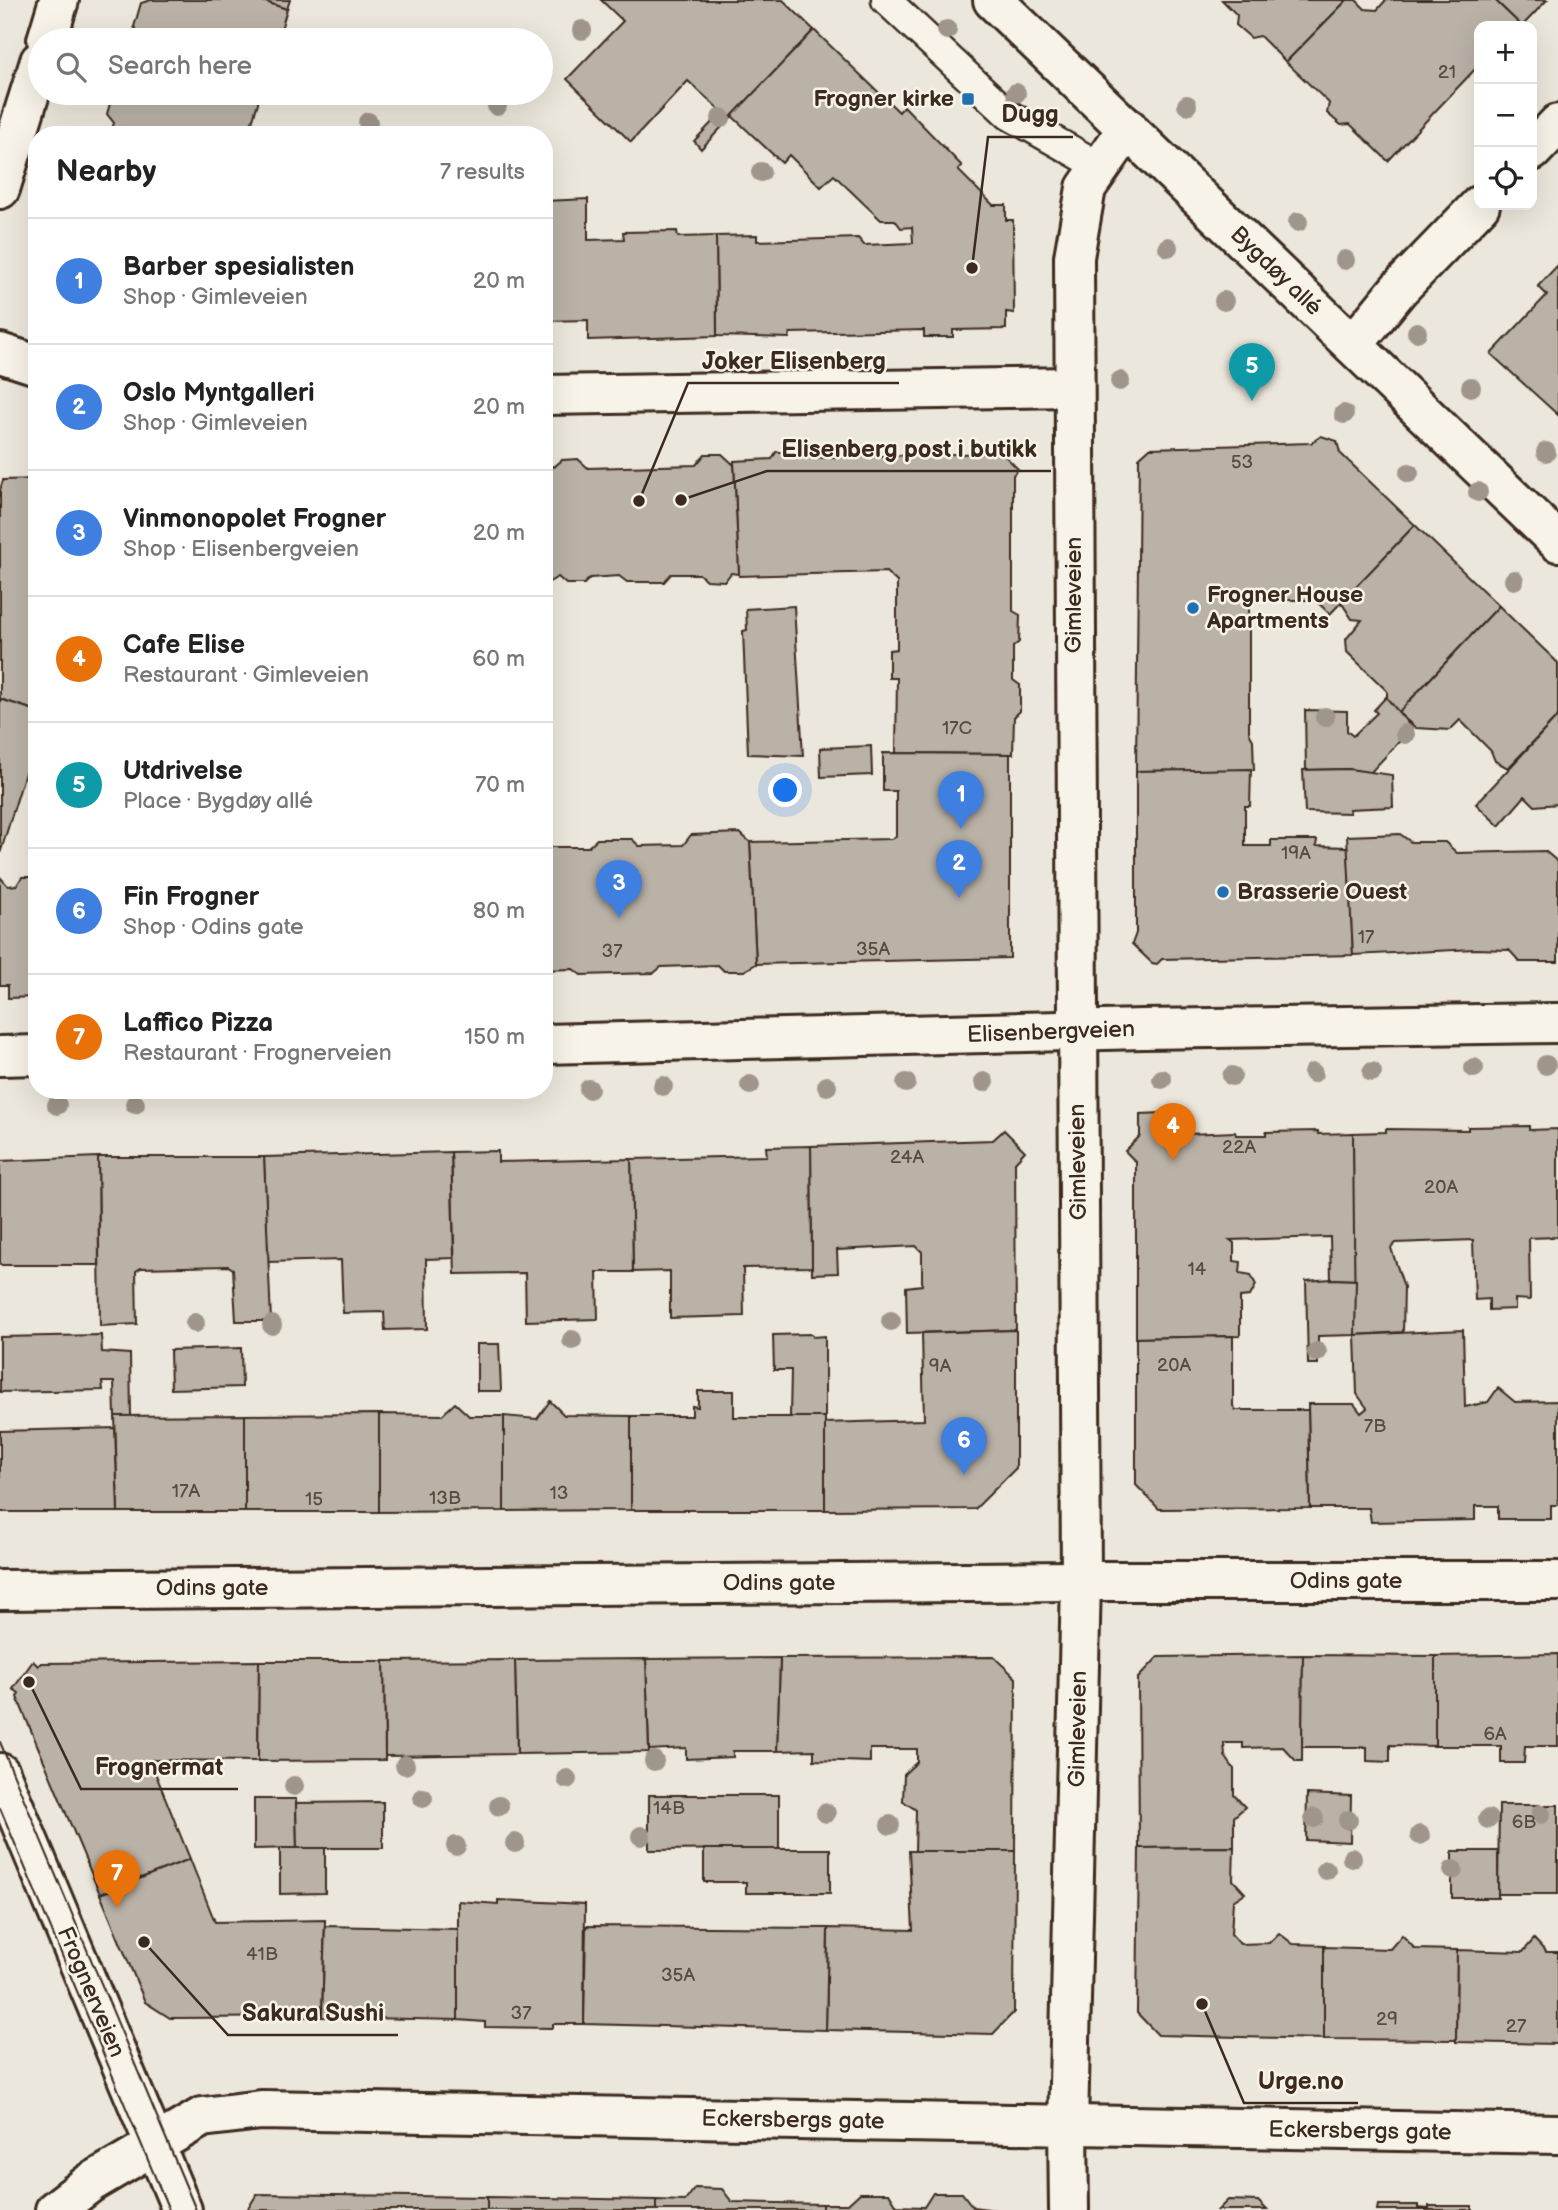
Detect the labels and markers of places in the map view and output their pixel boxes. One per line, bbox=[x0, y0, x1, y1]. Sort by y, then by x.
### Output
place label: Frogner kirke bbox=[814, 85, 954, 113]
marker: Frogner kirke bbox=[960, 91, 976, 107]
callout: Dugg bbox=[988, 92, 1073, 137]
callout: Joker Elisenberg bbox=[688, 338, 899, 383]
pin: 5 bbox=[1229, 343, 1275, 401]
callout: Elisenberg post i butikk bbox=[767, 426, 1051, 471]
place label: Frogner House Apartments bbox=[1206, 581, 1363, 635]
marker: Frogner House Apartments bbox=[1185, 600, 1201, 616]
pin: 1 bbox=[938, 771, 984, 829]
pin: 2 bbox=[936, 840, 982, 898]
pin: 3 bbox=[596, 860, 642, 918]
place label: Brasserie Ouest bbox=[1237, 878, 1407, 906]
marker: Brasserie Ouest bbox=[1215, 884, 1231, 900]
pin: 4 bbox=[1150, 1103, 1196, 1161]
pin: 6 bbox=[941, 1417, 987, 1475]
callout: Frognermat bbox=[81, 1744, 238, 1789]
pin: 7 bbox=[94, 1850, 140, 1908]
callout: Sakura Sushi bbox=[228, 1990, 398, 2035]
callout: Urge.no bbox=[1244, 2058, 1358, 2103]

